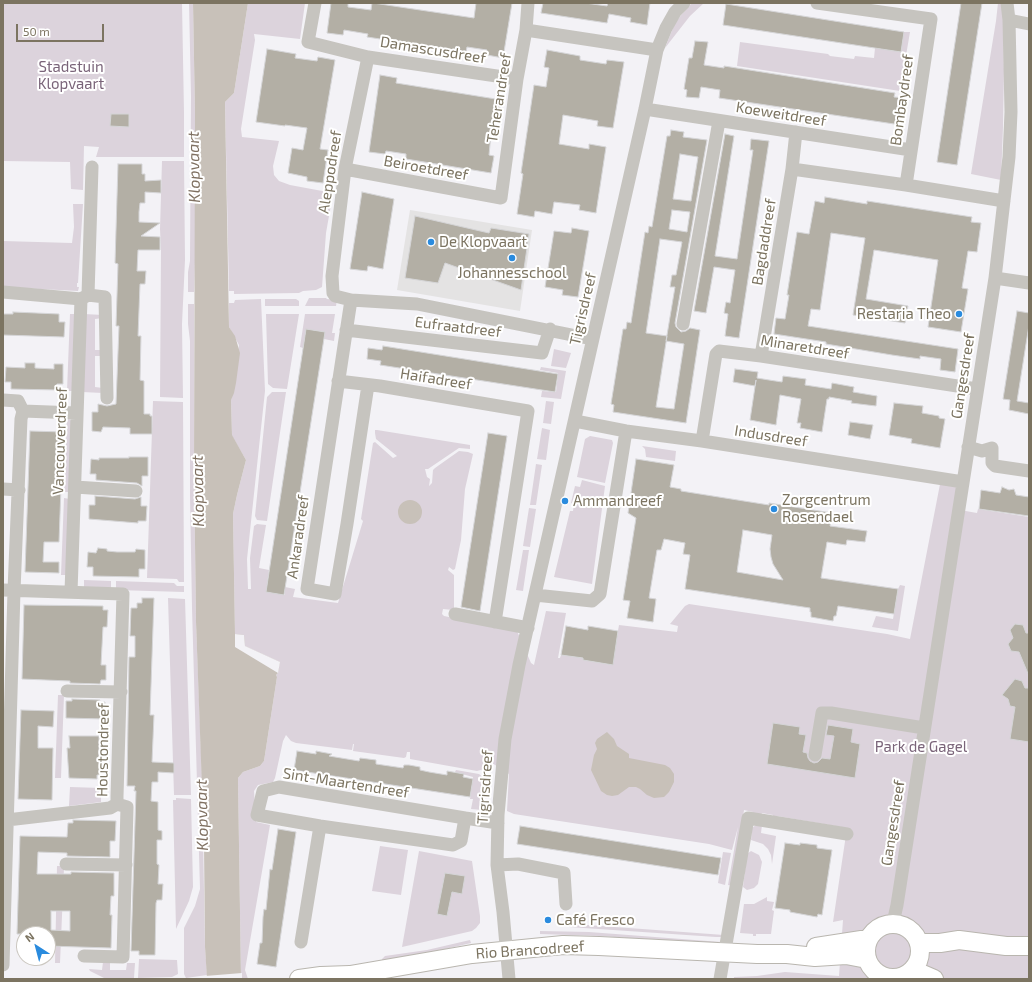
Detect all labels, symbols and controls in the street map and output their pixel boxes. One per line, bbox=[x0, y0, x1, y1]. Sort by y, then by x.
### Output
scale bar bbox=[18, 16, 106, 42]
text: 50 m bbox=[23, 24, 50, 38]
street label: Damascusdreef bbox=[379, 33, 487, 67]
street label: Teherandreef bbox=[483, 52, 515, 144]
street label: Bombaydreef bbox=[887, 53, 917, 147]
park label: Stadstuin Klopvaart bbox=[38, 58, 104, 93]
street label: Koeweitdreef bbox=[735, 98, 827, 130]
street label: Aleppodreef bbox=[315, 129, 345, 215]
water label: Klopvaart bbox=[184, 131, 204, 203]
street label: Beiroetdreef bbox=[382, 152, 470, 184]
street label: Bagdaddreef bbox=[748, 197, 780, 287]
place label: De Klopvaart bbox=[439, 233, 527, 251]
marker: De Klopvaart bbox=[426, 237, 436, 247]
marker: Johannesschool bbox=[507, 253, 517, 263]
place label: Johannesschool bbox=[458, 264, 566, 282]
street label: Tigrisdreef bbox=[566, 271, 600, 347]
place label: Restaria Theo bbox=[857, 305, 951, 323]
marker: Restaria Theo bbox=[954, 309, 964, 319]
street label: Eufraatdreef bbox=[414, 313, 502, 341]
street label: Minaretdreef bbox=[759, 331, 851, 363]
street label: Gangesdreef bbox=[947, 332, 979, 420]
street label: Haifadreef bbox=[399, 364, 473, 394]
street label: Vancouverdreef bbox=[49, 387, 71, 495]
street label: Indusdreef bbox=[733, 421, 809, 451]
water label: Klopvaart bbox=[188, 455, 208, 527]
place label: Zorgcentrum Rosendael bbox=[782, 491, 871, 526]
place label: Ammandreef bbox=[573, 492, 662, 510]
street label: Ankaradreef bbox=[283, 494, 313, 580]
marker: Ammandreef bbox=[560, 496, 570, 506]
marker: Zorgcentrum Rosendael bbox=[769, 504, 779, 514]
street label: Houstondreef bbox=[93, 703, 113, 797]
park label: Park de Gagel bbox=[875, 738, 967, 756]
street label: Tigrisdreef bbox=[473, 749, 497, 825]
street label: Sint-Maartendreef bbox=[282, 764, 410, 802]
water label: Klopvaart bbox=[192, 779, 212, 851]
street label: Gangesdreef bbox=[877, 779, 909, 867]
place label: Café Fresco bbox=[556, 911, 635, 929]
marker: Café Fresco bbox=[543, 915, 553, 925]
north arrow bbox=[16, 926, 56, 966]
text: N bbox=[22, 929, 36, 944]
street label: Rio Brancodreef bbox=[475, 937, 585, 963]

